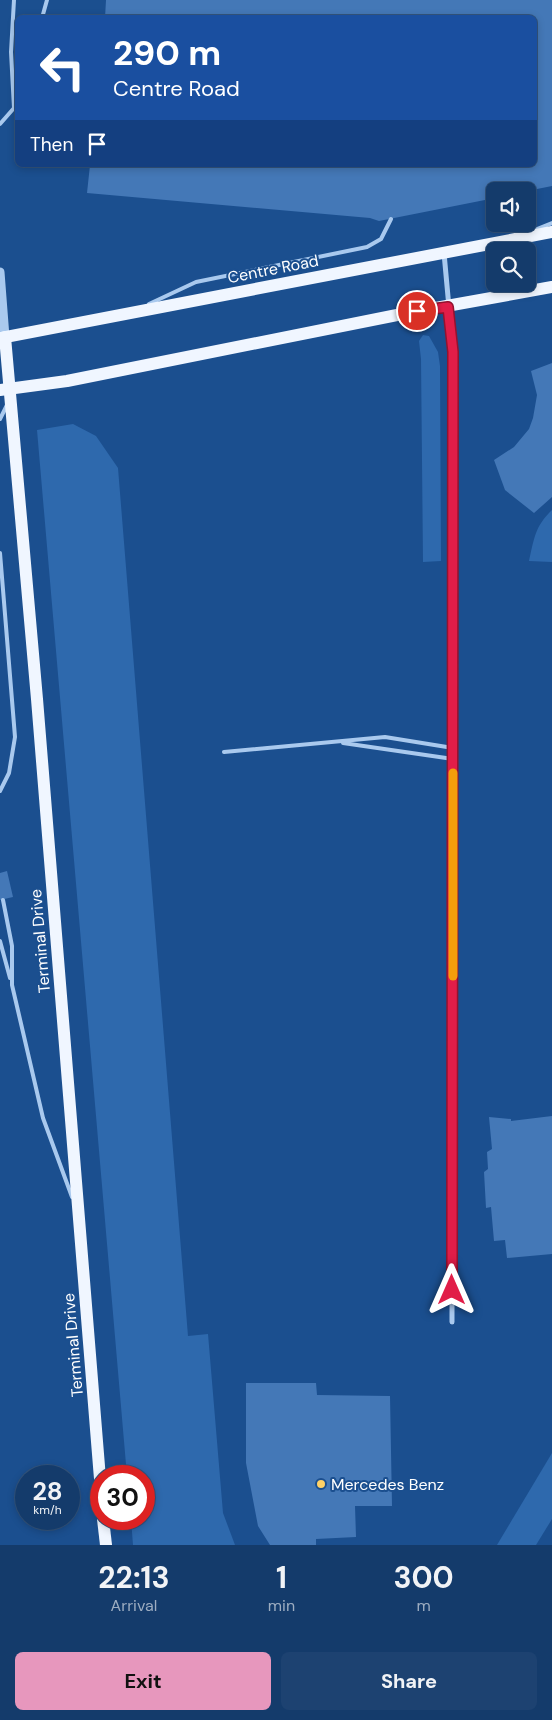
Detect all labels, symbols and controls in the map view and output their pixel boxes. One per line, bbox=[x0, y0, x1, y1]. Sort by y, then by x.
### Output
text: 290 m bbox=[113, 30, 221, 76]
icon: left bbox=[30, 35, 95, 100]
text: Centre Road bbox=[113, 74, 240, 103]
icon: arrive bbox=[83, 130, 111, 158]
text: Then bbox=[30, 132, 73, 157]
map controls bbox=[486, 182, 536, 292]
button: sound bbox=[486, 182, 536, 232]
button: search bbox=[486, 242, 536, 292]
street label: Centre Road bbox=[226, 250, 320, 288]
pin bbox=[396, 290, 438, 332]
icon: arrive bbox=[403, 297, 431, 325]
street label: Terminal Drive bbox=[25, 888, 55, 994]
position arrow bbox=[425, 1263, 477, 1315]
street label: Terminal Drive bbox=[58, 1292, 88, 1398]
speed limit sign: 30 bbox=[90, 1465, 155, 1530]
place label: Mercedes Benz bbox=[331, 1474, 444, 1495]
text: 28 bbox=[32, 1475, 63, 1508]
marker: Mercedes Benz bbox=[315, 1478, 327, 1490]
text: km/h bbox=[33, 1502, 62, 1518]
text: 22:13 bbox=[98, 1558, 170, 1597]
text: 1 bbox=[276, 1558, 287, 1597]
text: 300 bbox=[393, 1558, 454, 1597]
text: Arrival bbox=[111, 1595, 157, 1616]
text: min bbox=[268, 1595, 295, 1616]
text: m bbox=[416, 1595, 431, 1616]
button: Exit bbox=[15, 1652, 271, 1710]
button: Share bbox=[281, 1652, 537, 1710]

